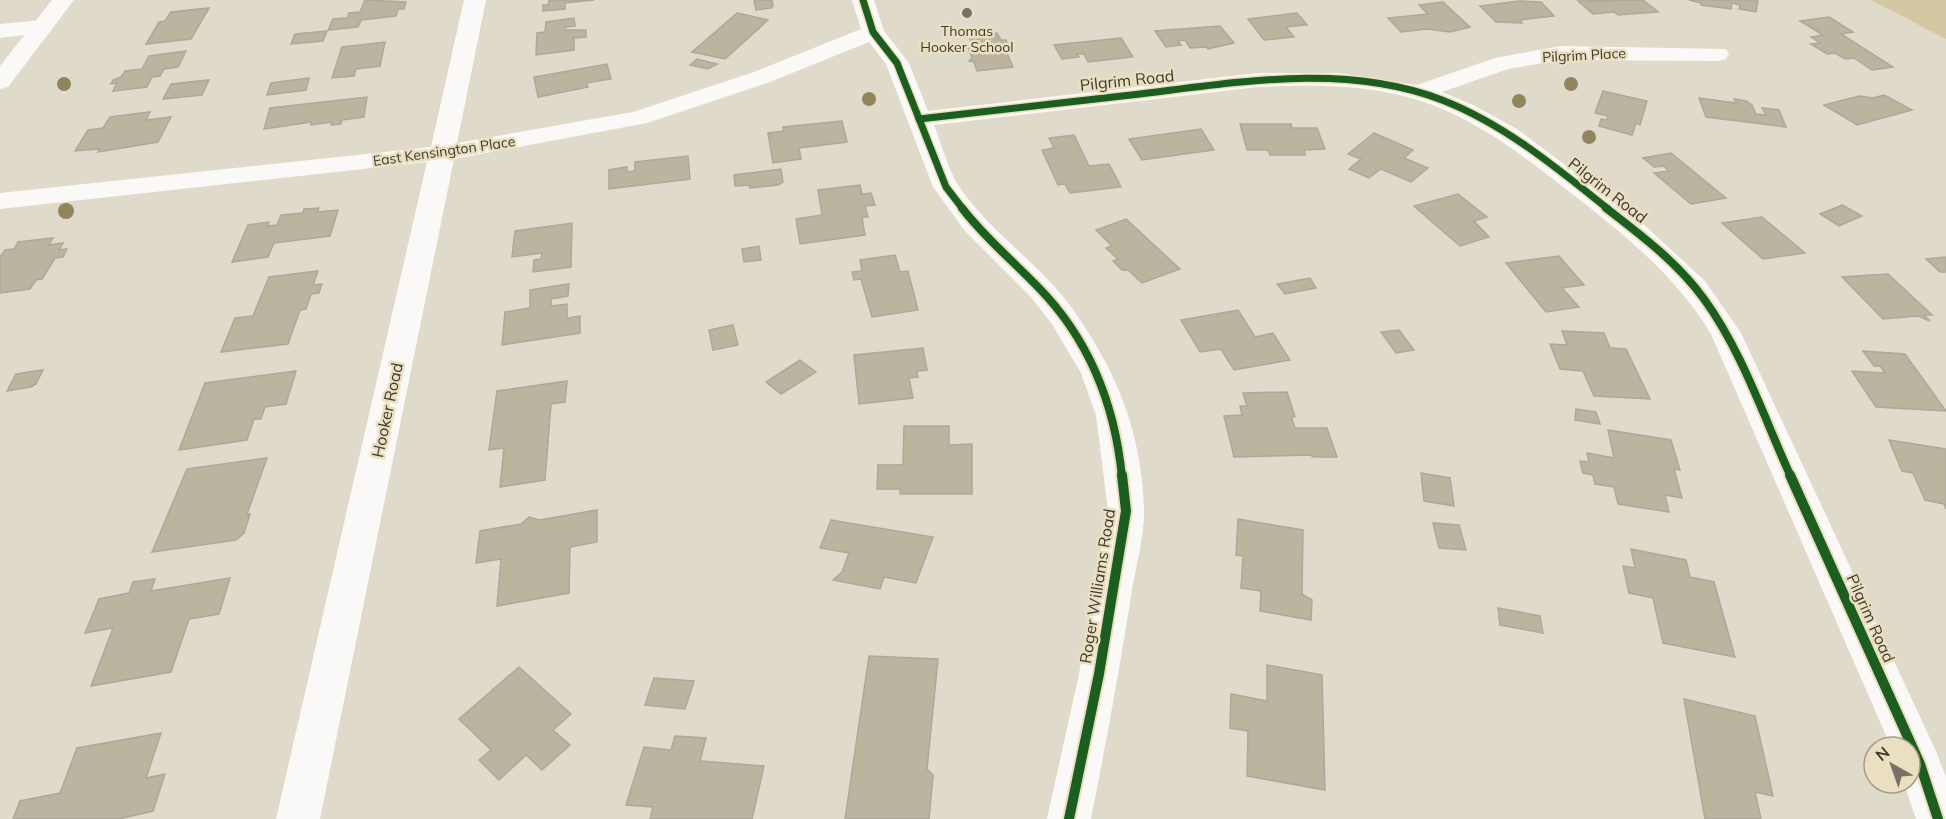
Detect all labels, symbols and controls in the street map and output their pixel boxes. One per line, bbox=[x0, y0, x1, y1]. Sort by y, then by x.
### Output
marker: Thomas Hooker School bbox=[960, 6, 974, 20]
place label: Thomas Hooker School bbox=[920, 22, 1014, 56]
street label: Pilgrim Place bbox=[1542, 44, 1626, 66]
street label: Pilgrim Road bbox=[1079, 65, 1175, 95]
street label: East Kensington Place bbox=[372, 132, 516, 170]
street label: Pilgrim Road bbox=[1565, 153, 1651, 227]
street label: Hooker Road bbox=[367, 361, 407, 459]
street label: Roger Williams Road bbox=[1075, 507, 1119, 665]
street label: Pilgrim Road bbox=[1843, 571, 1899, 665]
north arrow bbox=[1862, 735, 1922, 795]
text: N bbox=[1871, 742, 1893, 765]

